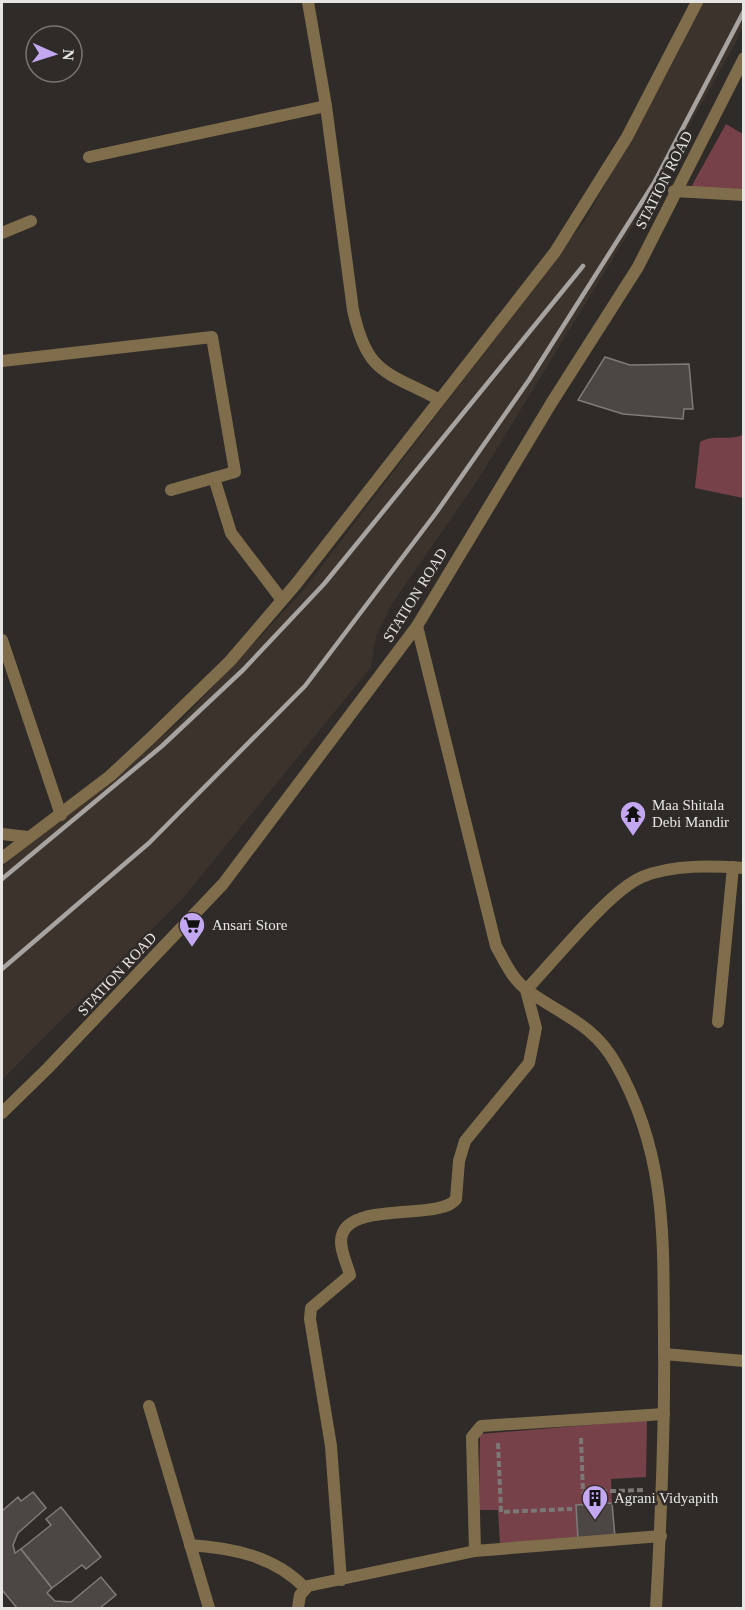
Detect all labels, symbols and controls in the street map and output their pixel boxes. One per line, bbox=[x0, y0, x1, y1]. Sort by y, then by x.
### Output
north arrow bbox=[24, 24, 84, 84]
text: N bbox=[60, 49, 77, 61]
street label: STATION ROAD bbox=[632, 128, 696, 232]
street label: STATION ROAD bbox=[380, 545, 450, 645]
place label: Maa Shitala Debi Mandir bbox=[652, 797, 729, 830]
temple icon: Maa Shitala Debi Mandir bbox=[618, 799, 648, 837]
supermarket icon: Ansari Store bbox=[177, 910, 207, 948]
place label: Ansari Store bbox=[212, 917, 288, 933]
street label: STATION ROAD bbox=[74, 929, 160, 1019]
building icon: Agrani Vidyapith bbox=[580, 1483, 610, 1521]
place label: Agrani Vidyapith bbox=[614, 1490, 719, 1506]

